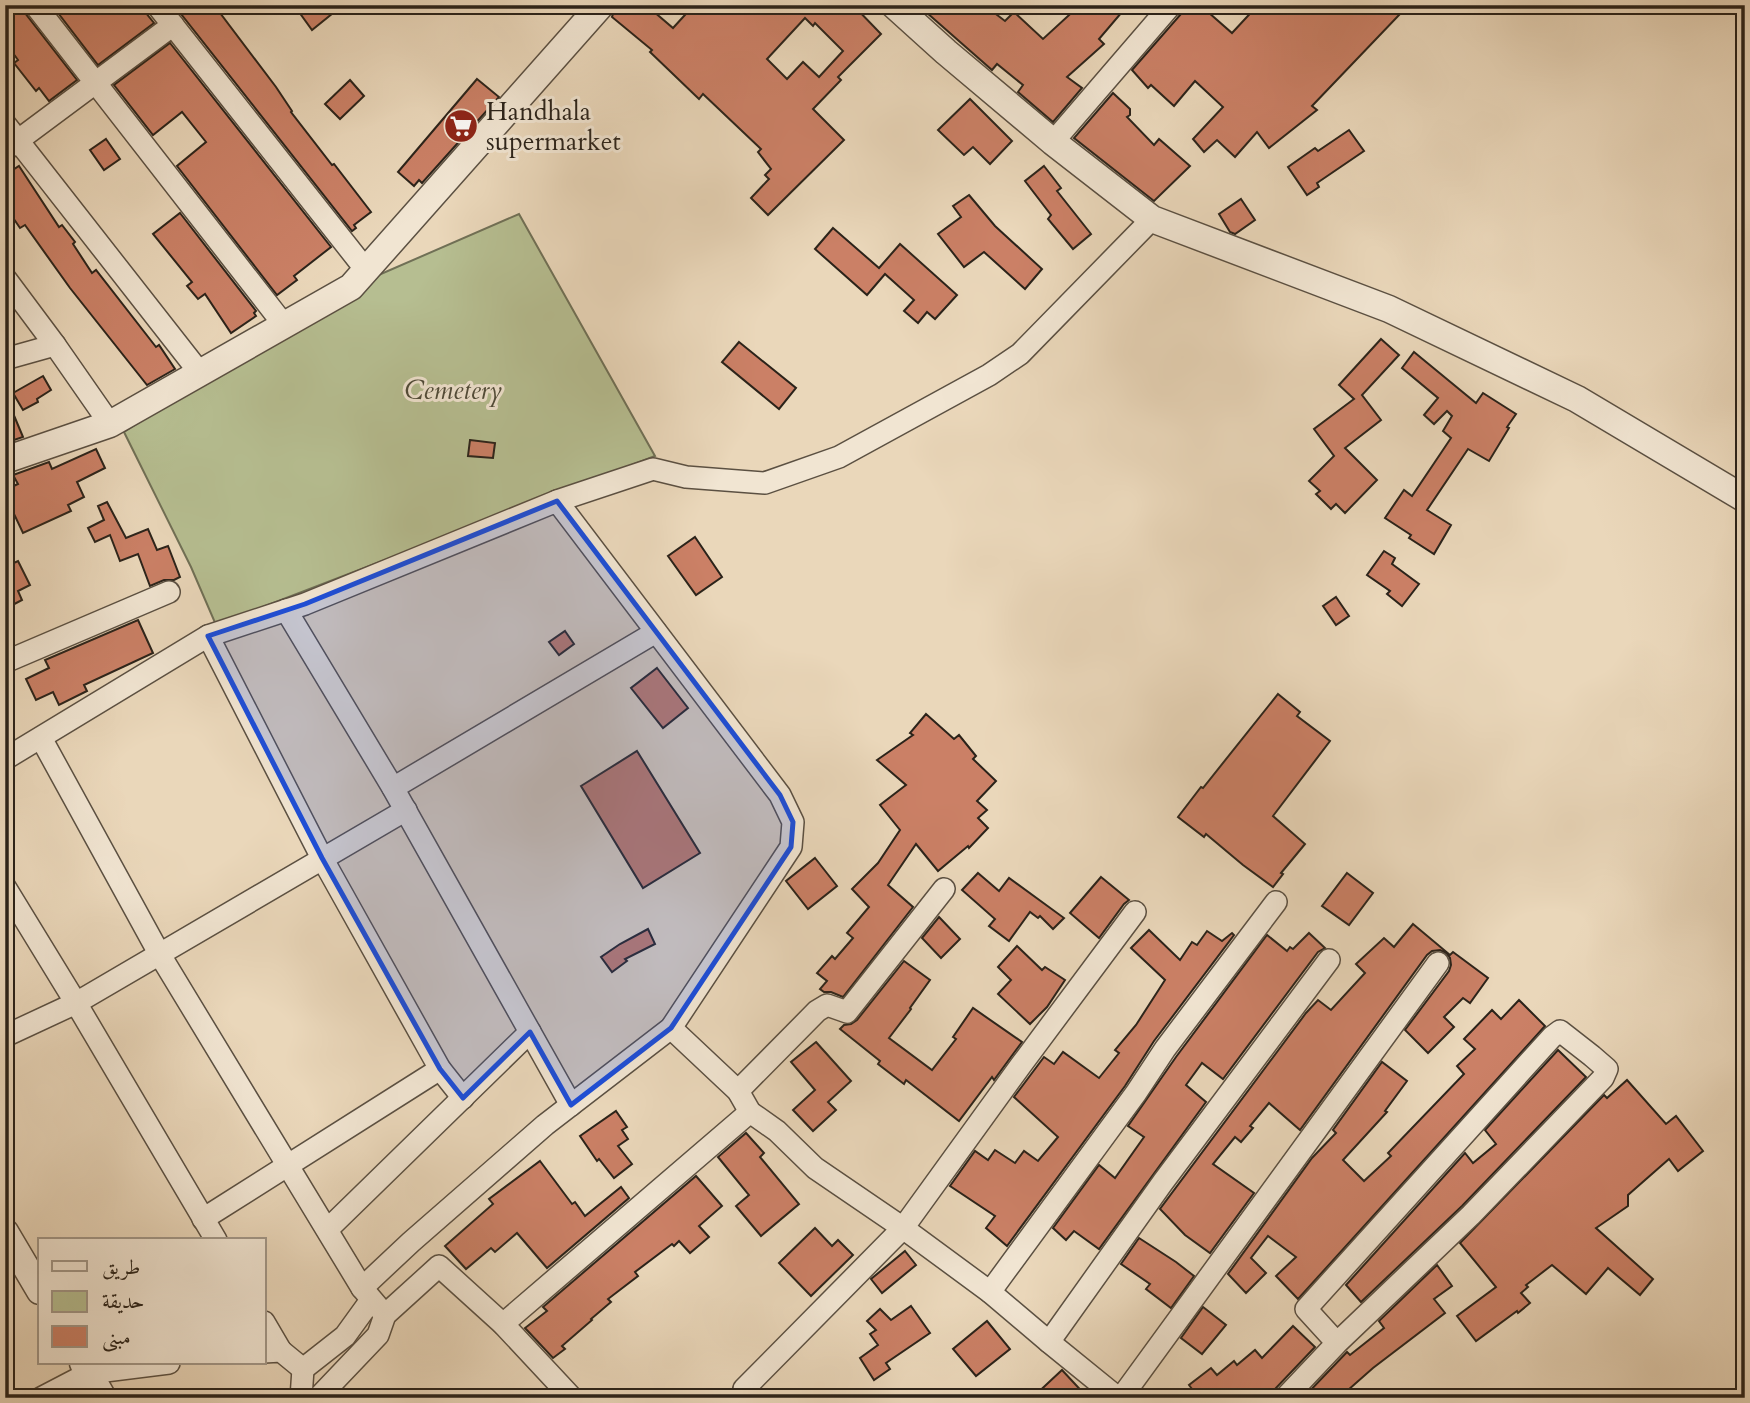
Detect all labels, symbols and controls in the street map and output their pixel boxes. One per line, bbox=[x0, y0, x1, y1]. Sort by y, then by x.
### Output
place label: Handhala supermarket bbox=[486, 94, 621, 159]
supermarket icon: Handhala supermarket bbox=[442, 107, 480, 145]
park label: Cemetery bbox=[404, 373, 502, 408]
legend bbox=[38, 1238, 266, 1364]
text: طريق bbox=[102, 1253, 140, 1282]
text: حديقة bbox=[102, 1287, 145, 1316]
text: مبنى bbox=[102, 1323, 131, 1352]

